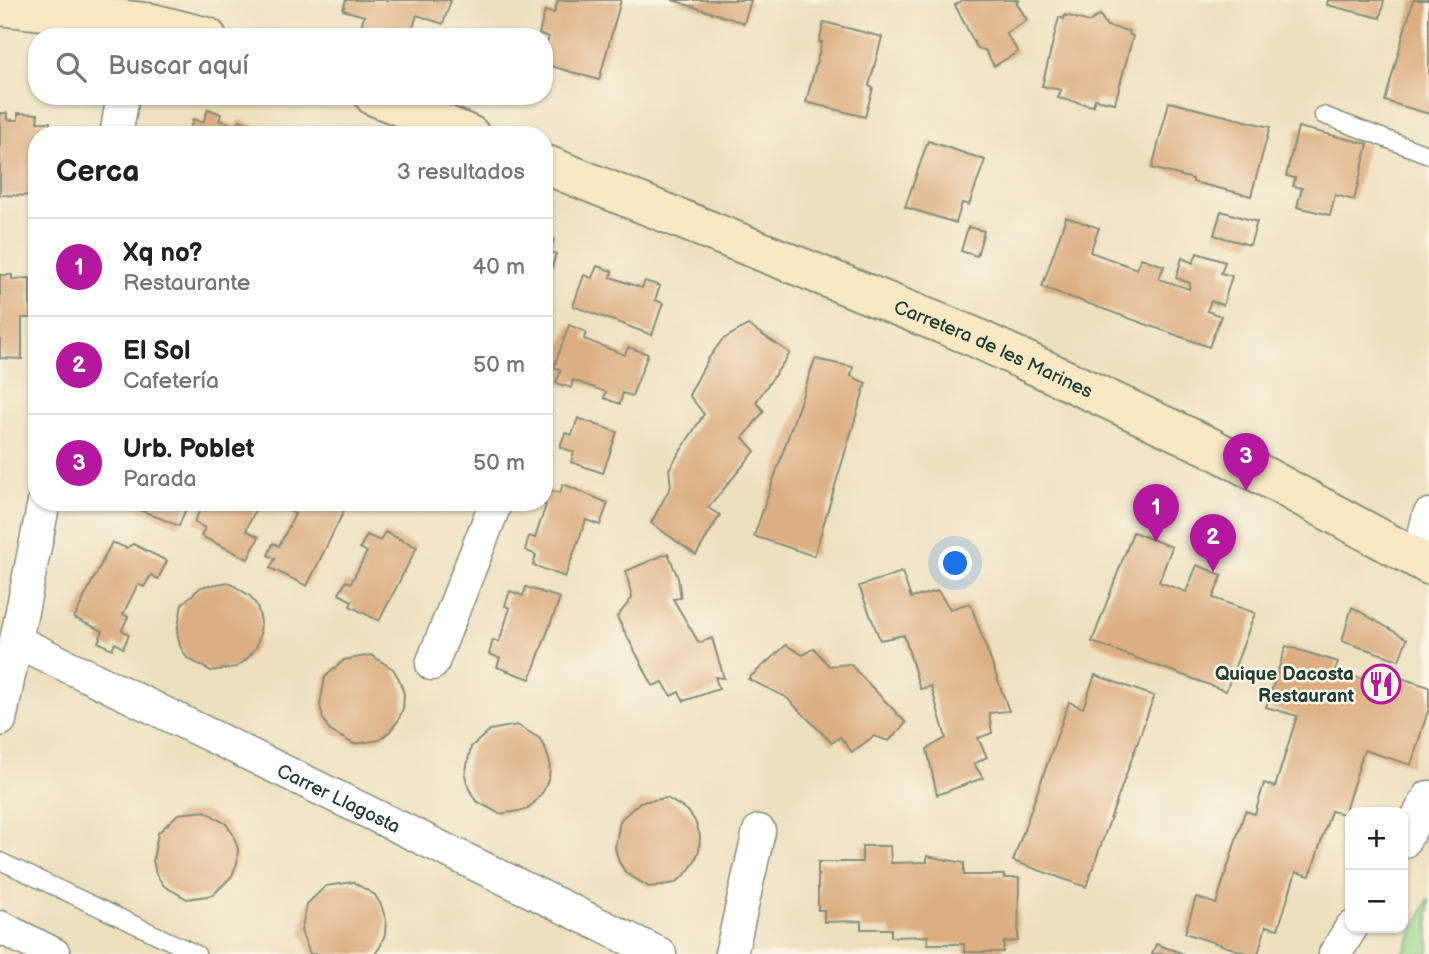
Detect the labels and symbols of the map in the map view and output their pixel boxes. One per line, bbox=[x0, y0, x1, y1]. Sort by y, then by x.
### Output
street label: Carretera de les Marines bbox=[890, 296, 1096, 404]
pin: 3 bbox=[1223, 433, 1269, 491]
pin: 1 bbox=[1133, 484, 1179, 542]
pin: 2 bbox=[1190, 514, 1236, 572]
your location bbox=[938, 546, 972, 580]
place label: Quique Dacosta Restaurant bbox=[1215, 663, 1355, 708]
restaurant icon: Quique Dacosta Restaurant bbox=[1360, 663, 1402, 705]
street label: Carrer Llagosta bbox=[273, 760, 404, 839]

